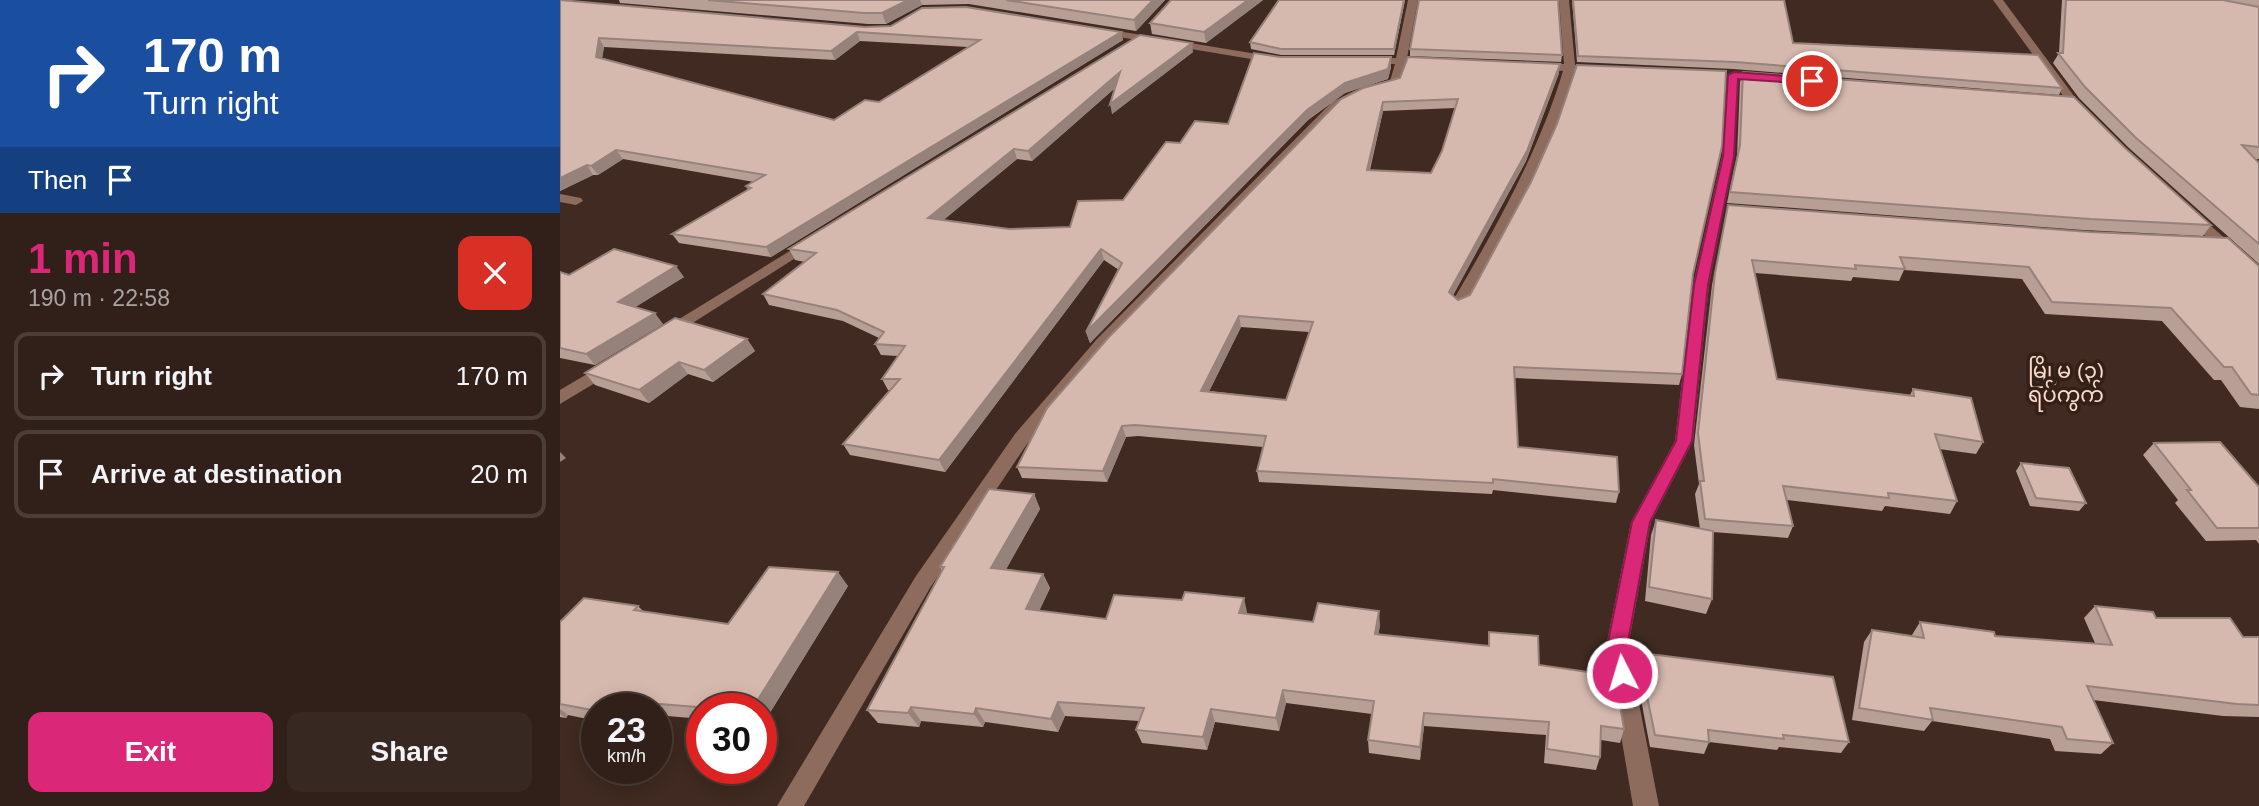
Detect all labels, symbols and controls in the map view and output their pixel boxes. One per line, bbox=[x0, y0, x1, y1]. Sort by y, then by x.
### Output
icon: right bbox=[28, 28, 119, 119]
text: 170 m bbox=[143, 28, 282, 82]
pin bbox=[1782, 51, 1842, 111]
icon: arrive bbox=[1793, 62, 1831, 100]
text: Turn right bbox=[143, 85, 279, 121]
icon: arrive bbox=[101, 161, 139, 199]
text: Then bbox=[28, 165, 87, 195]
text: 1 min bbox=[28, 235, 138, 282]
button: close bbox=[458, 236, 532, 310]
text: 190 m · 22:58 bbox=[28, 285, 170, 311]
district label: မြို့မ (၃) ရပ်ကွက် bbox=[2028, 355, 2104, 412]
icon: right bbox=[32, 357, 70, 395]
text: Turn right bbox=[91, 361, 212, 391]
text: 170 m bbox=[456, 361, 528, 391]
icon: arrive bbox=[32, 455, 70, 493]
text: Arrive at destination bbox=[91, 459, 342, 489]
text: 20 m bbox=[470, 459, 528, 489]
position arrow bbox=[1585, 636, 1659, 710]
speed limit sign: 30 bbox=[686, 693, 777, 784]
text: 23 bbox=[607, 710, 646, 749]
button: Exit bbox=[28, 712, 273, 792]
button: Share bbox=[287, 712, 532, 792]
text: km/h bbox=[607, 746, 646, 766]

